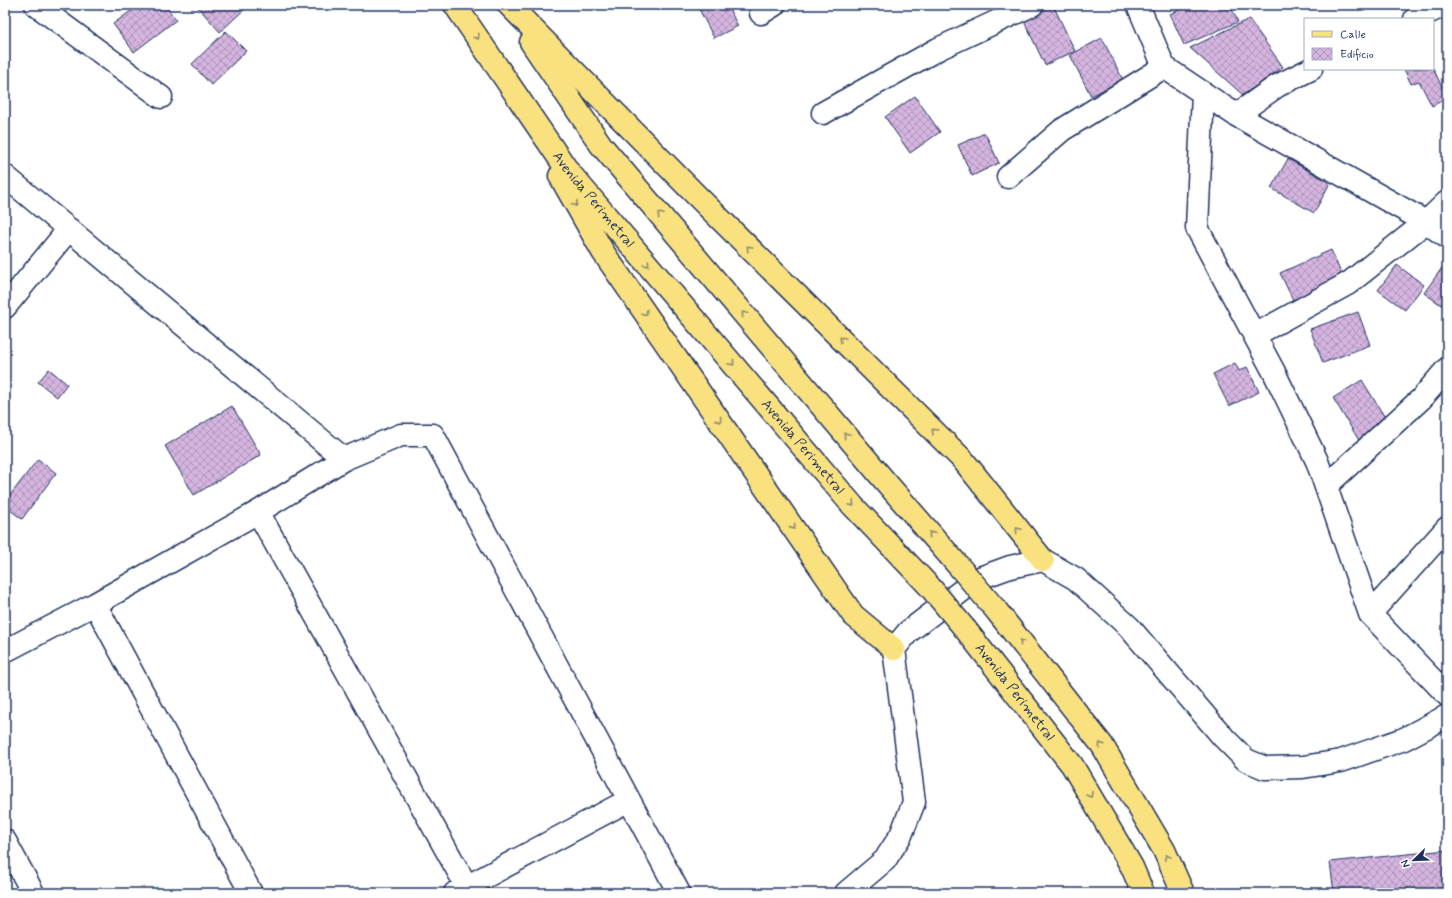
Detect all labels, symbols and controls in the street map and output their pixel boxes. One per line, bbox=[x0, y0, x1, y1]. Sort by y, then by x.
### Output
legend bbox=[1304, 18, 1434, 70]
text: Calle bbox=[1340, 27, 1366, 43]
one-way arrow bbox=[472, 33, 479, 40]
text: Edificio bbox=[1340, 47, 1374, 63]
street label: Avenida Perimetral bbox=[548, 148, 638, 252]
one-way arrow bbox=[571, 200, 578, 207]
one-way arrow bbox=[658, 212, 665, 219]
one-way arrow bbox=[746, 245, 754, 253]
one-way arrow bbox=[643, 259, 650, 267]
one-way arrow bbox=[640, 309, 647, 316]
one-way arrow bbox=[742, 312, 749, 319]
one-way arrow bbox=[839, 337, 846, 344]
one-way arrow bbox=[727, 358, 734, 366]
street label: Avenida Perimetral bbox=[757, 396, 848, 498]
one-way arrow bbox=[714, 416, 721, 423]
one-way arrow bbox=[931, 428, 939, 436]
one-way arrow bbox=[843, 432, 850, 440]
one-way arrow bbox=[848, 500, 855, 507]
one-way arrow bbox=[788, 523, 795, 530]
one-way arrow bbox=[1015, 527, 1022, 534]
one-way arrow bbox=[928, 531, 935, 538]
street label: Avenida Perimetral bbox=[971, 640, 1059, 745]
one-way arrow bbox=[1019, 640, 1026, 647]
one-way arrow bbox=[1099, 742, 1106, 749]
one-way arrow bbox=[1086, 791, 1093, 798]
north arrow bbox=[1394, 840, 1434, 880]
one-way arrow bbox=[1164, 854, 1172, 862]
text: N bbox=[1398, 857, 1414, 870]

